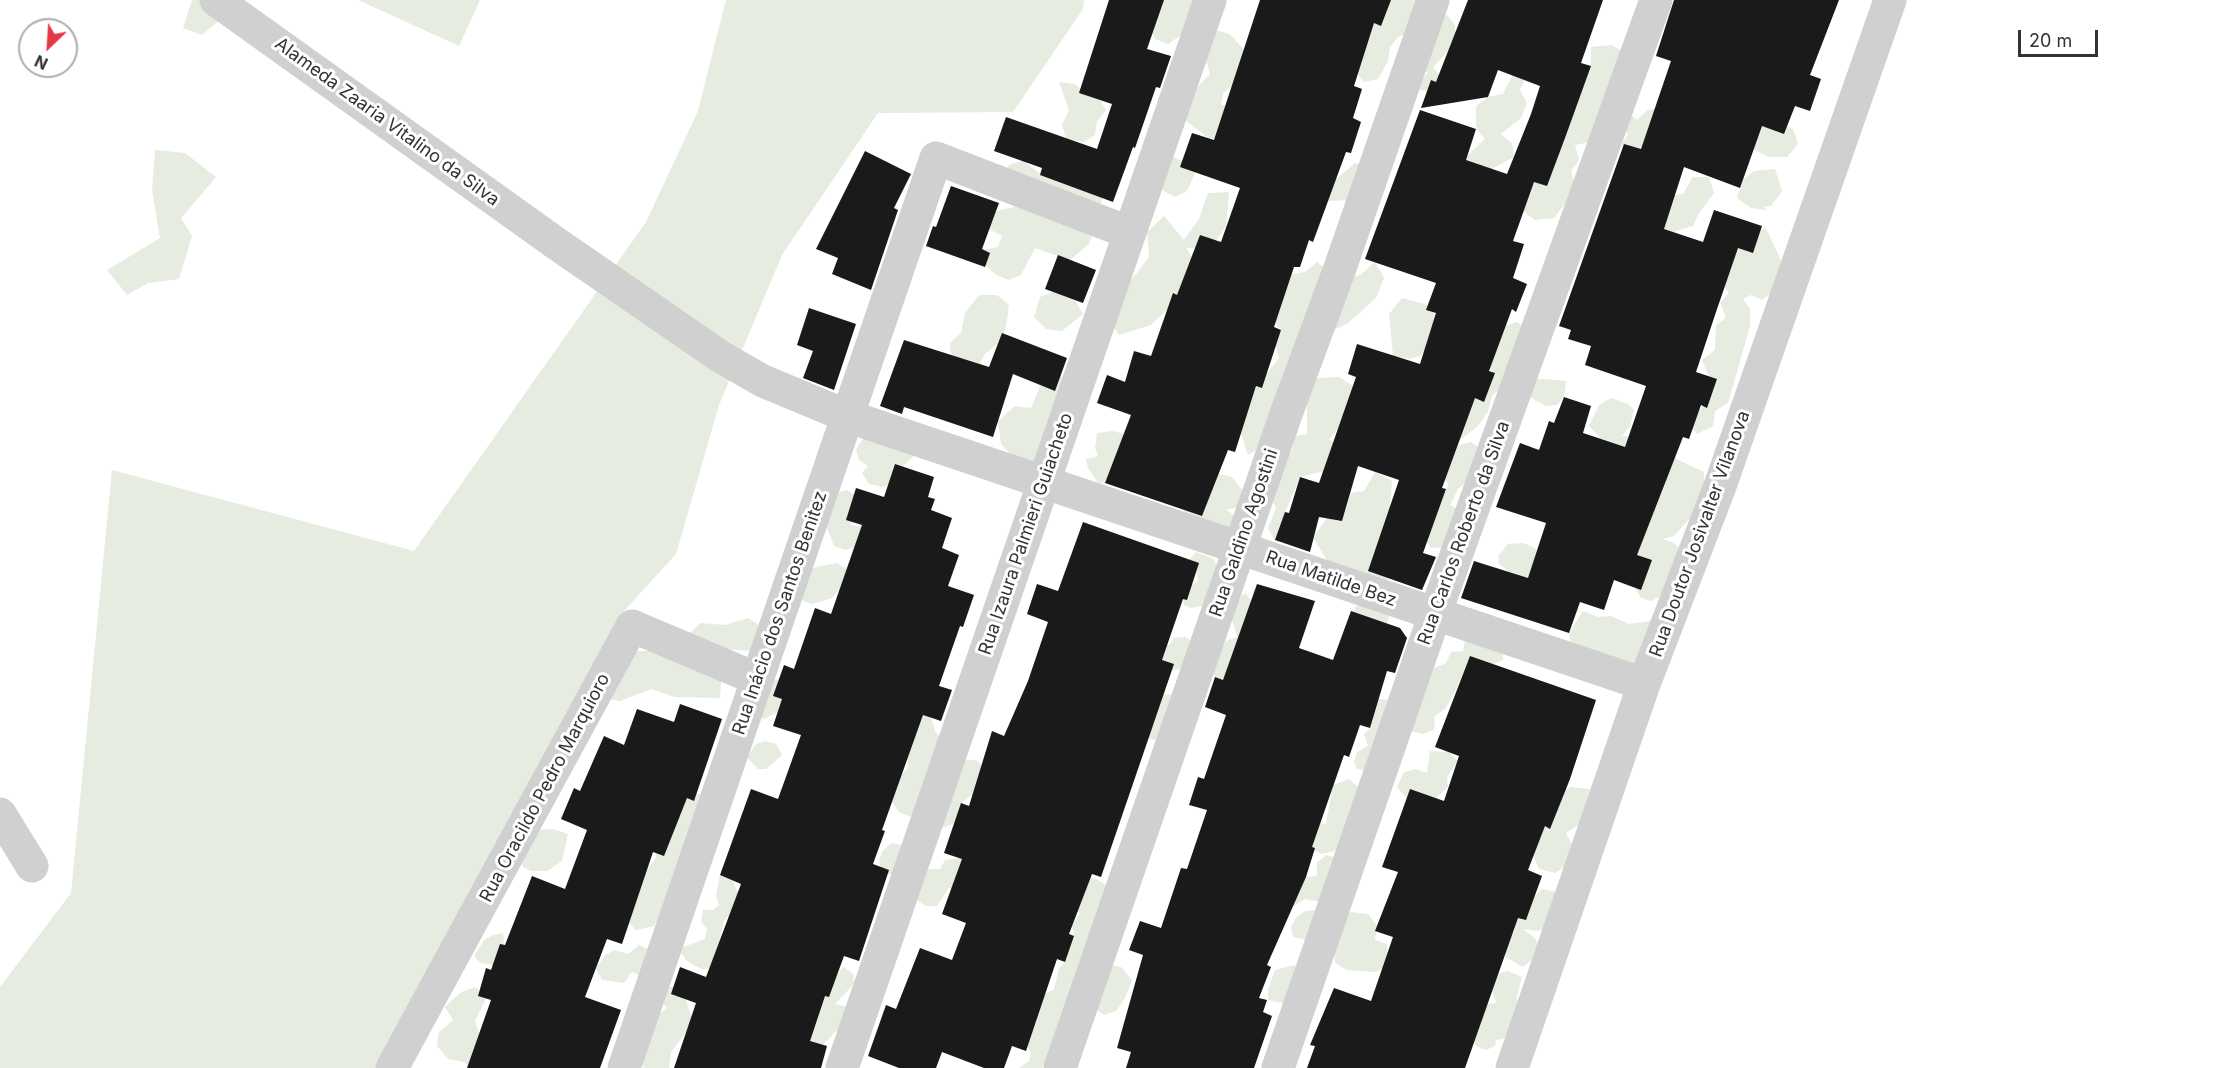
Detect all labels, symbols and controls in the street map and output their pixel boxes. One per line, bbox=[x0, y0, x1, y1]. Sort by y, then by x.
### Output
north arrow bbox=[18, 18, 78, 78]
scale bar bbox=[2021, 18, 2100, 56]
text: 20 m bbox=[2029, 30, 2072, 51]
street label: Alameda Zaaria Vitalino da Silva bbox=[271, 33, 503, 211]
text: N bbox=[31, 51, 51, 74]
street label: Rua Doutor Josivalter Vilanova bbox=[1645, 408, 1755, 660]
street label: Rua Izaura Palmieri Guiacheto bbox=[974, 410, 1078, 658]
street label: Rua Carlos Roberto da Silva bbox=[1413, 418, 1515, 648]
street label: Rua Galdino Agostini bbox=[1205, 446, 1283, 620]
street label: Rua Inácio dos Santos Benitez bbox=[728, 488, 832, 738]
street label: Rua Matilde Bez bbox=[1263, 547, 1399, 611]
street label: Rua Oracildo Pedro Marquioro bbox=[475, 670, 615, 906]

